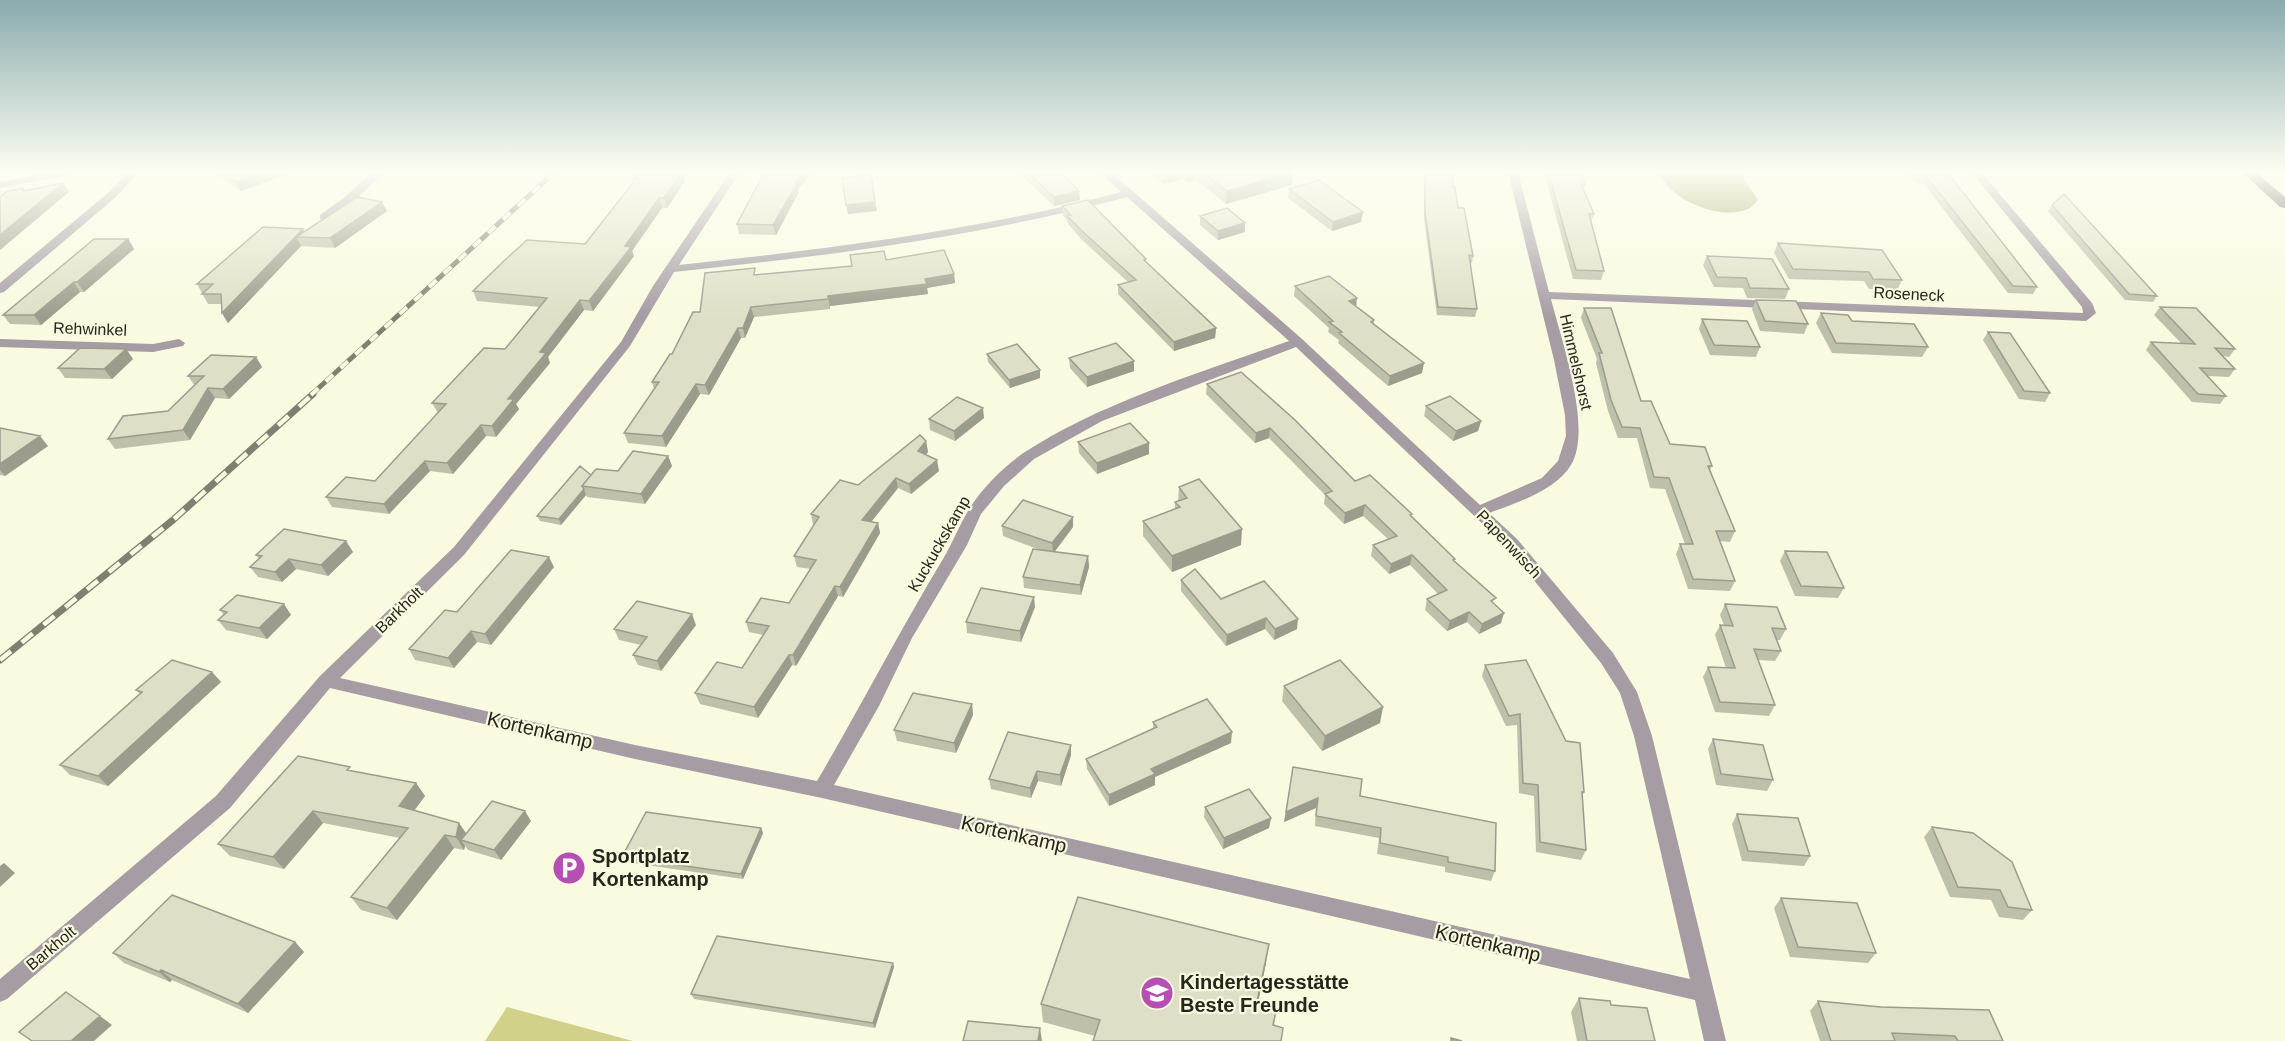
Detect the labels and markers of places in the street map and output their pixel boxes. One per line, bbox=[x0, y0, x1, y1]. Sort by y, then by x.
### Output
place label: Sportplatz Kortenkamp bbox=[592, 845, 709, 890]
parking icon: Sportplatz Kortenkamp bbox=[551, 850, 587, 886]
place label: Kindertagesstätte Beste Freunde bbox=[1180, 971, 1349, 1016]
school or university icon: Kindertagesstätte Beste Freunde bbox=[1139, 975, 1175, 1011]

